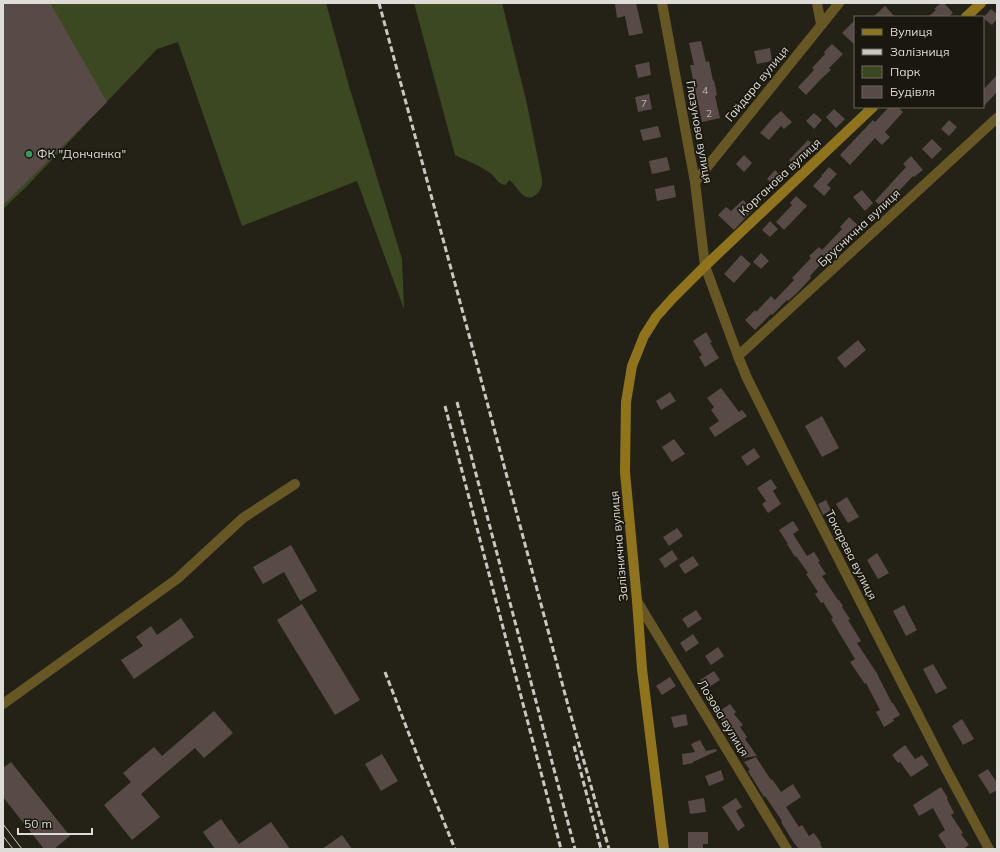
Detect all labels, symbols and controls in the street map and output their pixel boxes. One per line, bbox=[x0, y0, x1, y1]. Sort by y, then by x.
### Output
legend bbox=[854, 16, 984, 108]
text: Вулиця bbox=[890, 24, 932, 39]
street label: Гайдара вулиця bbox=[722, 43, 792, 124]
text: Залізниця bbox=[890, 44, 950, 59]
text: Парк bbox=[890, 64, 921, 79]
street label: Глазунова вулиця bbox=[683, 79, 716, 184]
house number: 4 bbox=[702, 84, 708, 97]
text: Будівля bbox=[890, 84, 935, 99]
house number: 7 bbox=[641, 97, 647, 110]
house number: 2 bbox=[706, 107, 712, 120]
street label: Корганова вулиця bbox=[735, 135, 824, 219]
place label: ФК "Дончанка" bbox=[37, 146, 126, 161]
marker: ФК "Дончанка" bbox=[24, 149, 34, 159]
street label: Бруснична вулиця bbox=[814, 185, 903, 270]
street label: Залізнична вулиця bbox=[606, 490, 631, 602]
street label: Токарева вулиця bbox=[822, 507, 881, 602]
street label: Лозова вулиця bbox=[695, 676, 752, 759]
scale bar bbox=[18, 810, 92, 836]
text: 50 m bbox=[24, 816, 52, 831]

